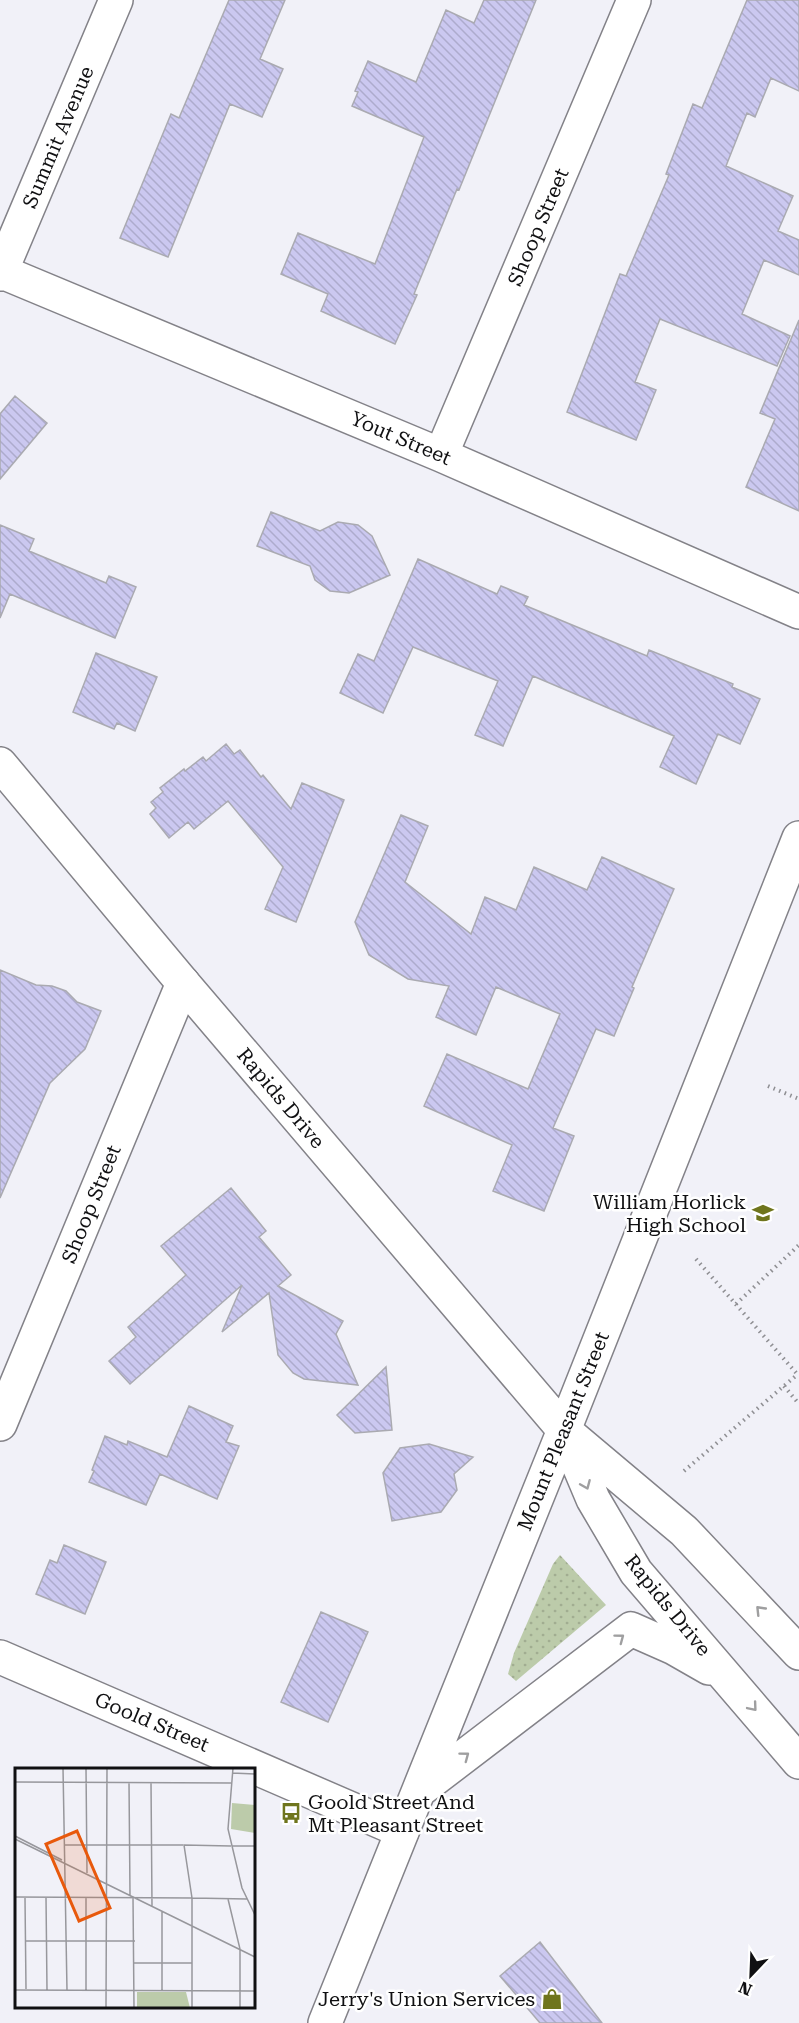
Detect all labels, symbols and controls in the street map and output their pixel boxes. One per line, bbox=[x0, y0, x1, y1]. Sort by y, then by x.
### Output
street label: Summit Avenue bbox=[17, 62, 99, 212]
street label: Shoop Street bbox=[502, 164, 574, 289]
street label: Yout Street bbox=[347, 406, 455, 470]
street label: Rapids Drive bbox=[232, 1043, 330, 1153]
street label: Shoop Street bbox=[56, 1141, 126, 1267]
place label: William Horlick High School bbox=[593, 1190, 746, 1237]
school or university icon: William Horlick High School bbox=[751, 1201, 775, 1225]
street label: Mount Pleasant Street bbox=[512, 1327, 614, 1534]
one-way arrow bbox=[579, 1478, 591, 1489]
street label: Rapids Drive bbox=[620, 1549, 716, 1661]
one-way arrow bbox=[756, 1607, 767, 1618]
one-way arrow bbox=[613, 1634, 624, 1645]
street label: Goold Street bbox=[91, 1687, 213, 1757]
one-way arrow bbox=[745, 1700, 756, 1711]
one-way arrow bbox=[458, 1752, 469, 1763]
inset map bbox=[15, 1768, 255, 2008]
place label: Goold Street And Mt Pleasant Street bbox=[308, 1790, 484, 1837]
bus stop icon: Goold Street And Mt Pleasant Street bbox=[279, 1801, 303, 1825]
north arrow bbox=[721, 1945, 781, 2005]
text: N bbox=[736, 1977, 755, 2000]
place label: Jerry's Union Services bbox=[318, 1987, 535, 2011]
shop icon: Jerry's Union Services bbox=[540, 1987, 564, 2011]

